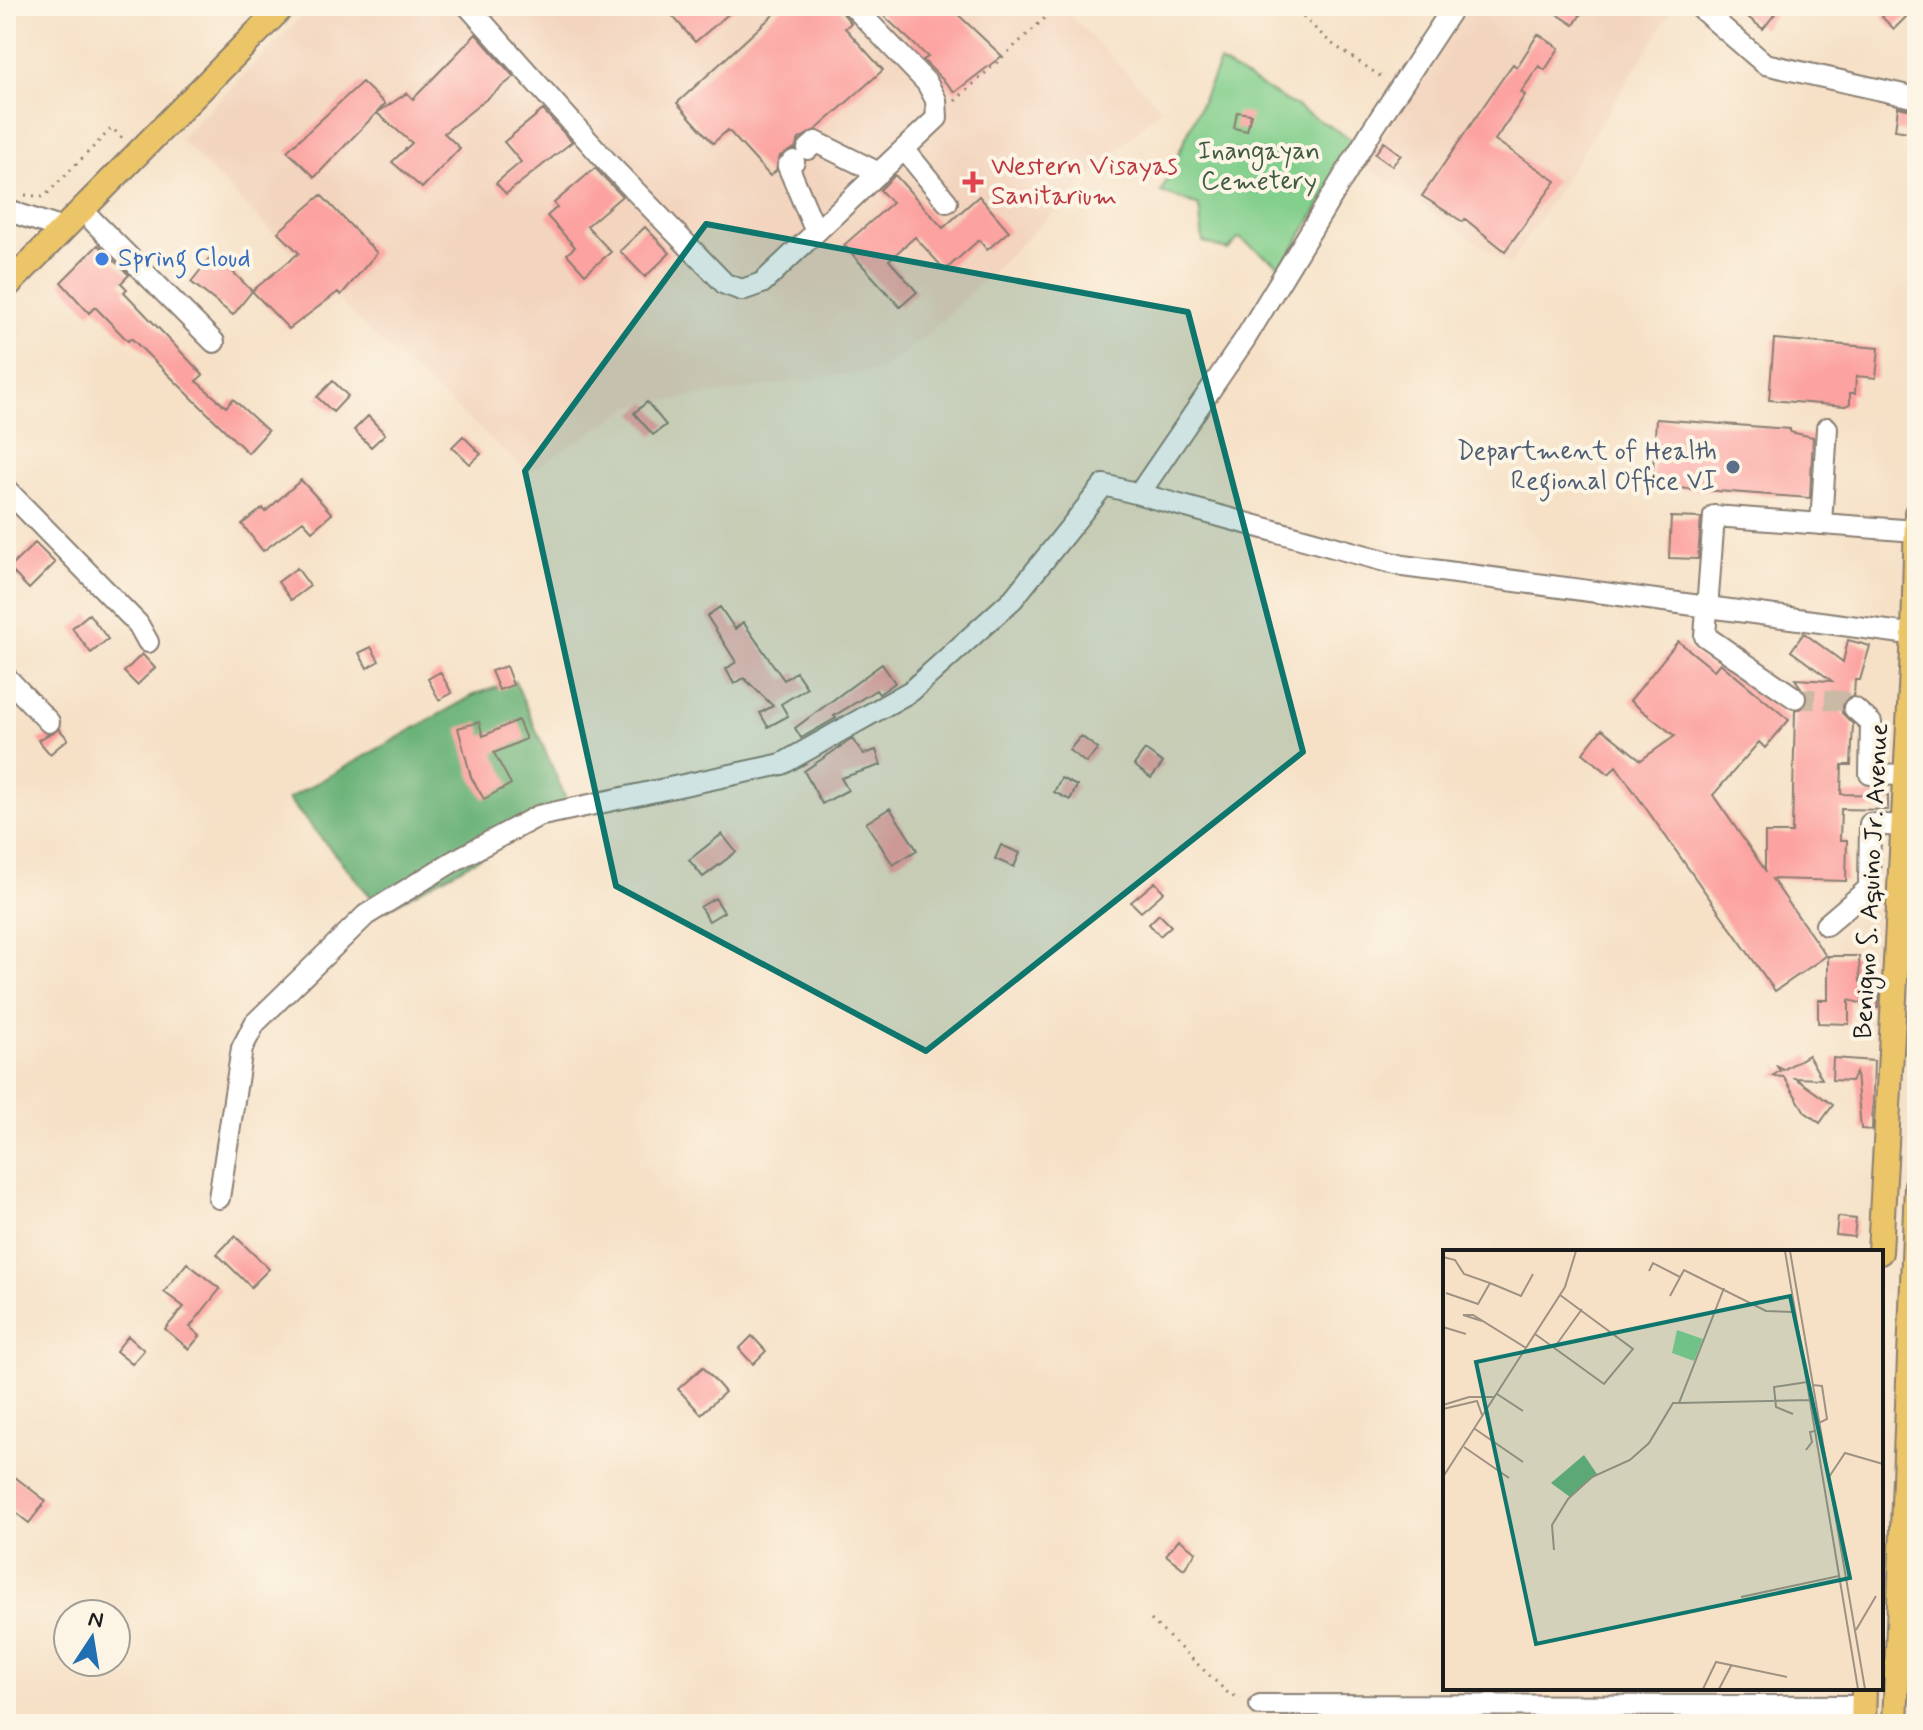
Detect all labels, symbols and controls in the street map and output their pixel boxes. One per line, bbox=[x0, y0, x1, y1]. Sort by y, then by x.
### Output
park label: Inangayan Cemetery bbox=[1198, 135, 1320, 199]
place label: Western Visayas Sanitarium bbox=[991, 150, 1178, 214]
marker: Western Visayas Sanitarium bbox=[962, 171, 984, 193]
place label: Spring Cloud bbox=[118, 242, 251, 279]
marker: Spring Cloud bbox=[93, 250, 111, 268]
place label: Department of Health Regional Office VI bbox=[1457, 435, 1717, 502]
marker: Department of Health Regional Office VI bbox=[1724, 458, 1742, 476]
street label: Benigno S. Aquino Jr. Avenue bbox=[1847, 722, 1899, 1040]
inset map bbox=[1443, 1250, 1883, 1690]
north arrow bbox=[52, 1598, 132, 1678]
text: N bbox=[86, 1605, 106, 1636]

